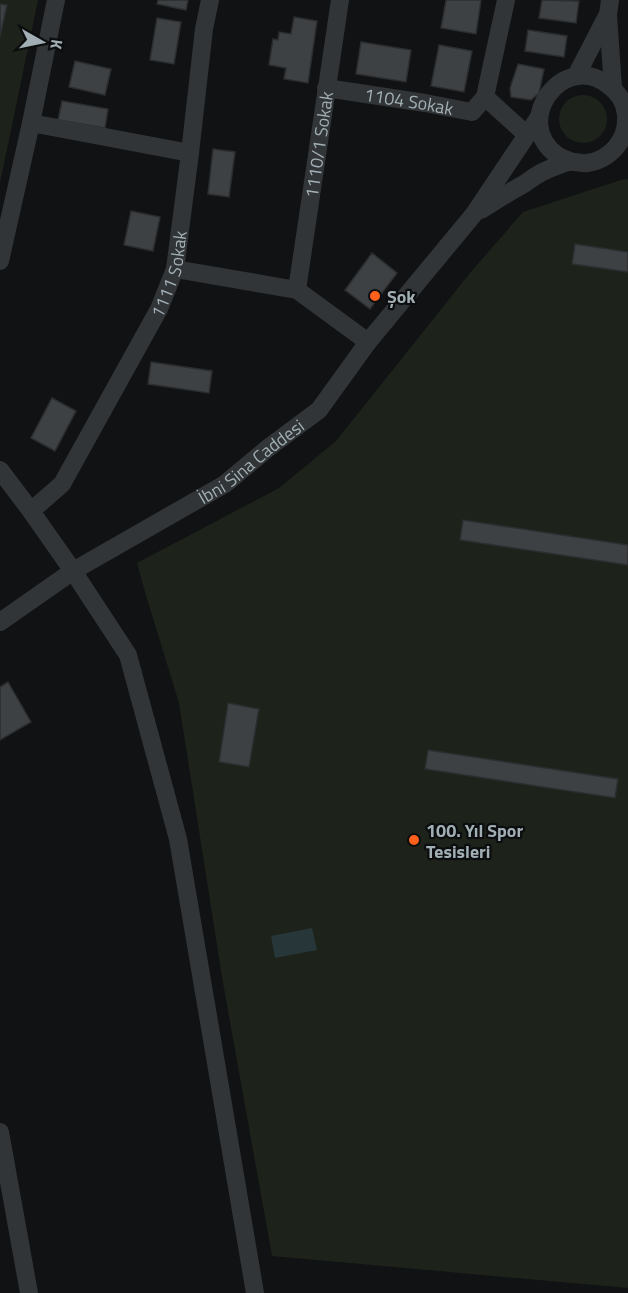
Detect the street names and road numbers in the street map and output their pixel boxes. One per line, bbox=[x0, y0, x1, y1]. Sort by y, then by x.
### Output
street label: 1104 Sokak bbox=[363, 81, 456, 122]
street label: 1110/1 Sokak bbox=[297, 89, 340, 200]
street label: 1111 Sokak bbox=[143, 229, 193, 323]
street label: İbni Sina Caddesi bbox=[193, 412, 310, 510]

